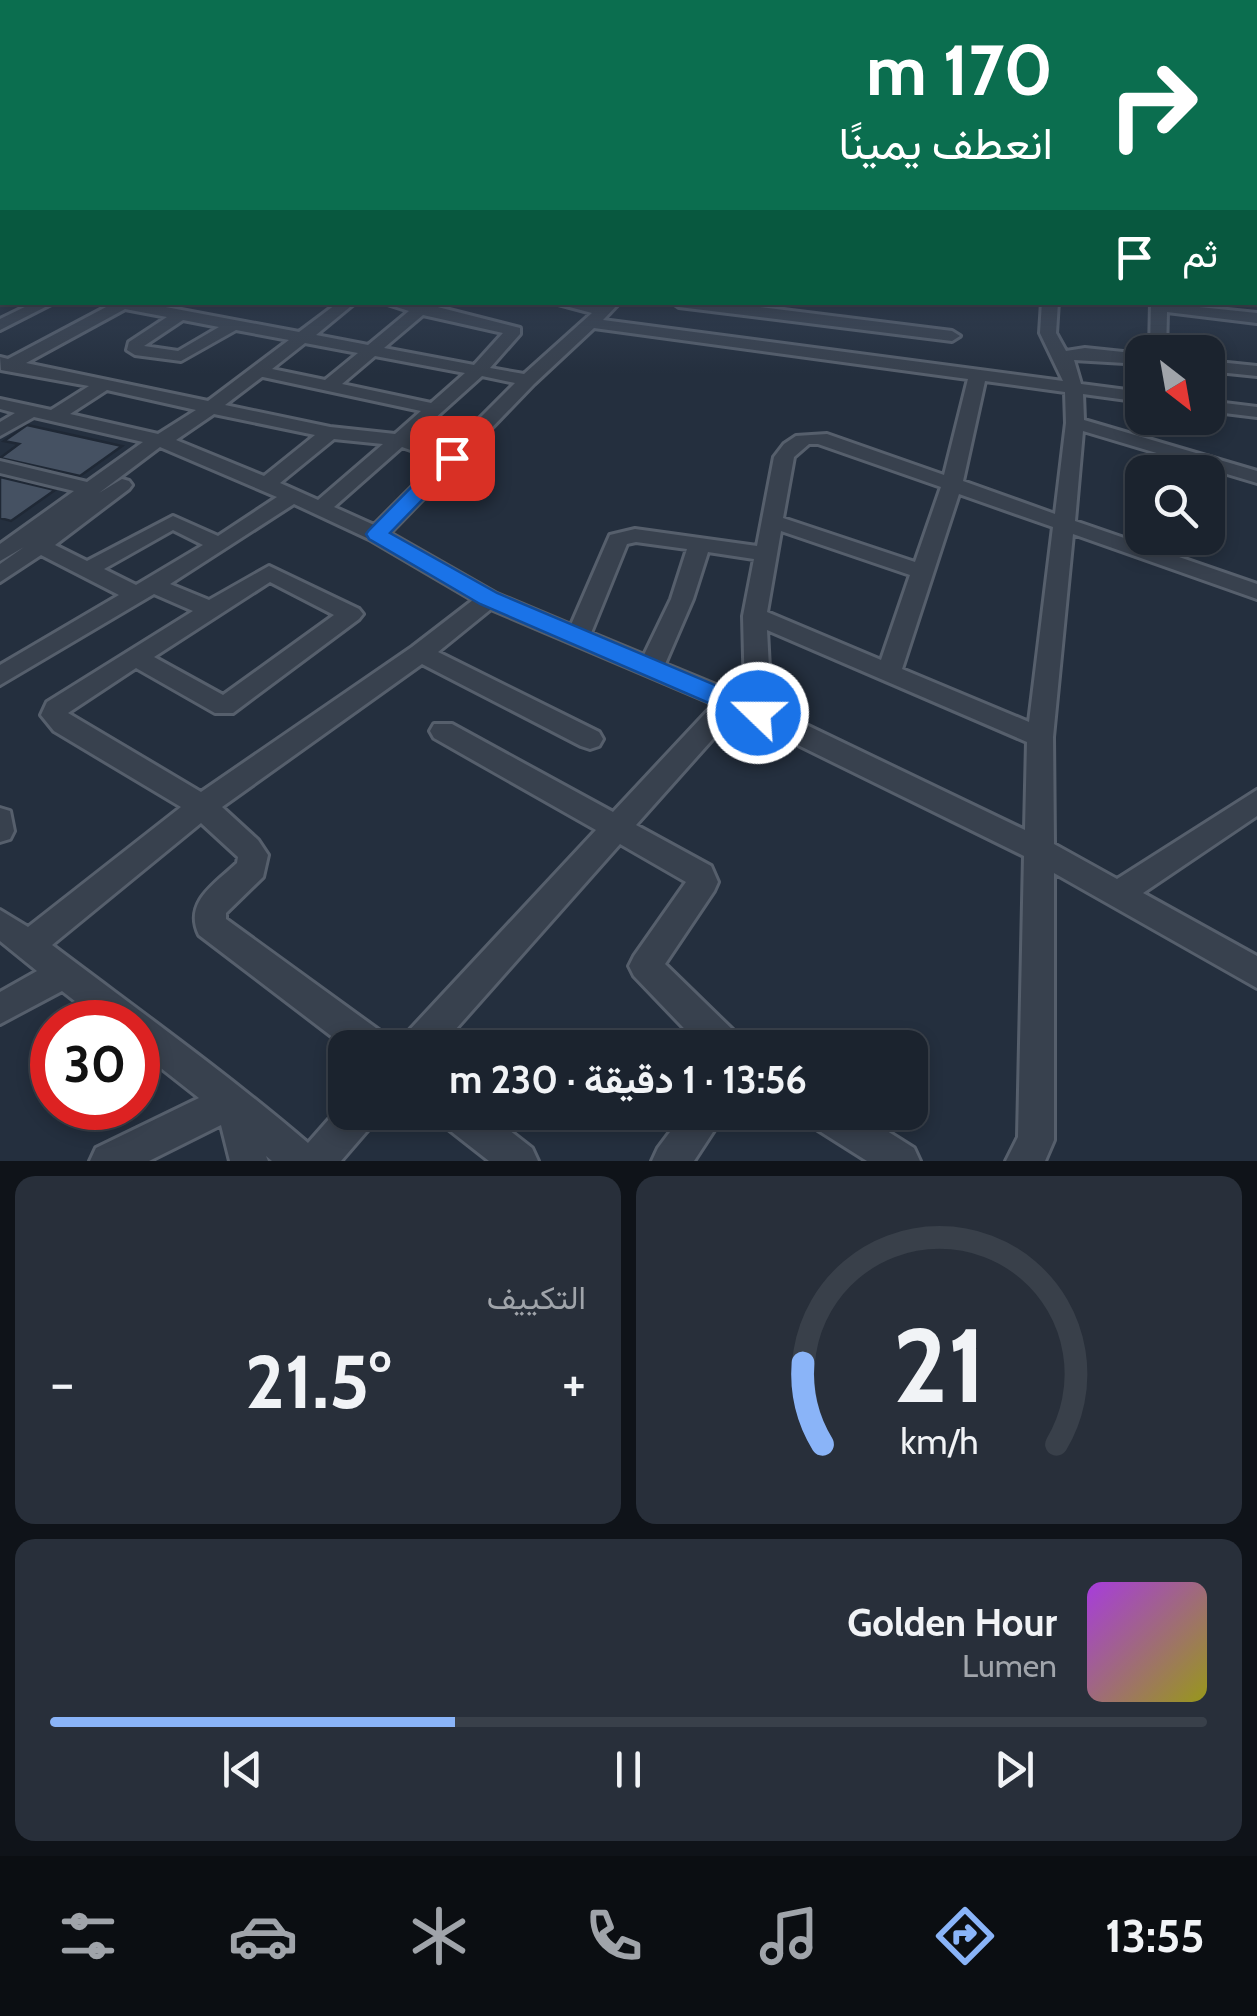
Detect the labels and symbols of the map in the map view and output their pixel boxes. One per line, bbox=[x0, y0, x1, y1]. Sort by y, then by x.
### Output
north arrow bbox=[1125, 335, 1225, 435]
pin bbox=[410, 416, 495, 501]
position arrow bbox=[706, 661, 810, 765]
speed limit sign: 30 bbox=[30, 1000, 160, 1130]

